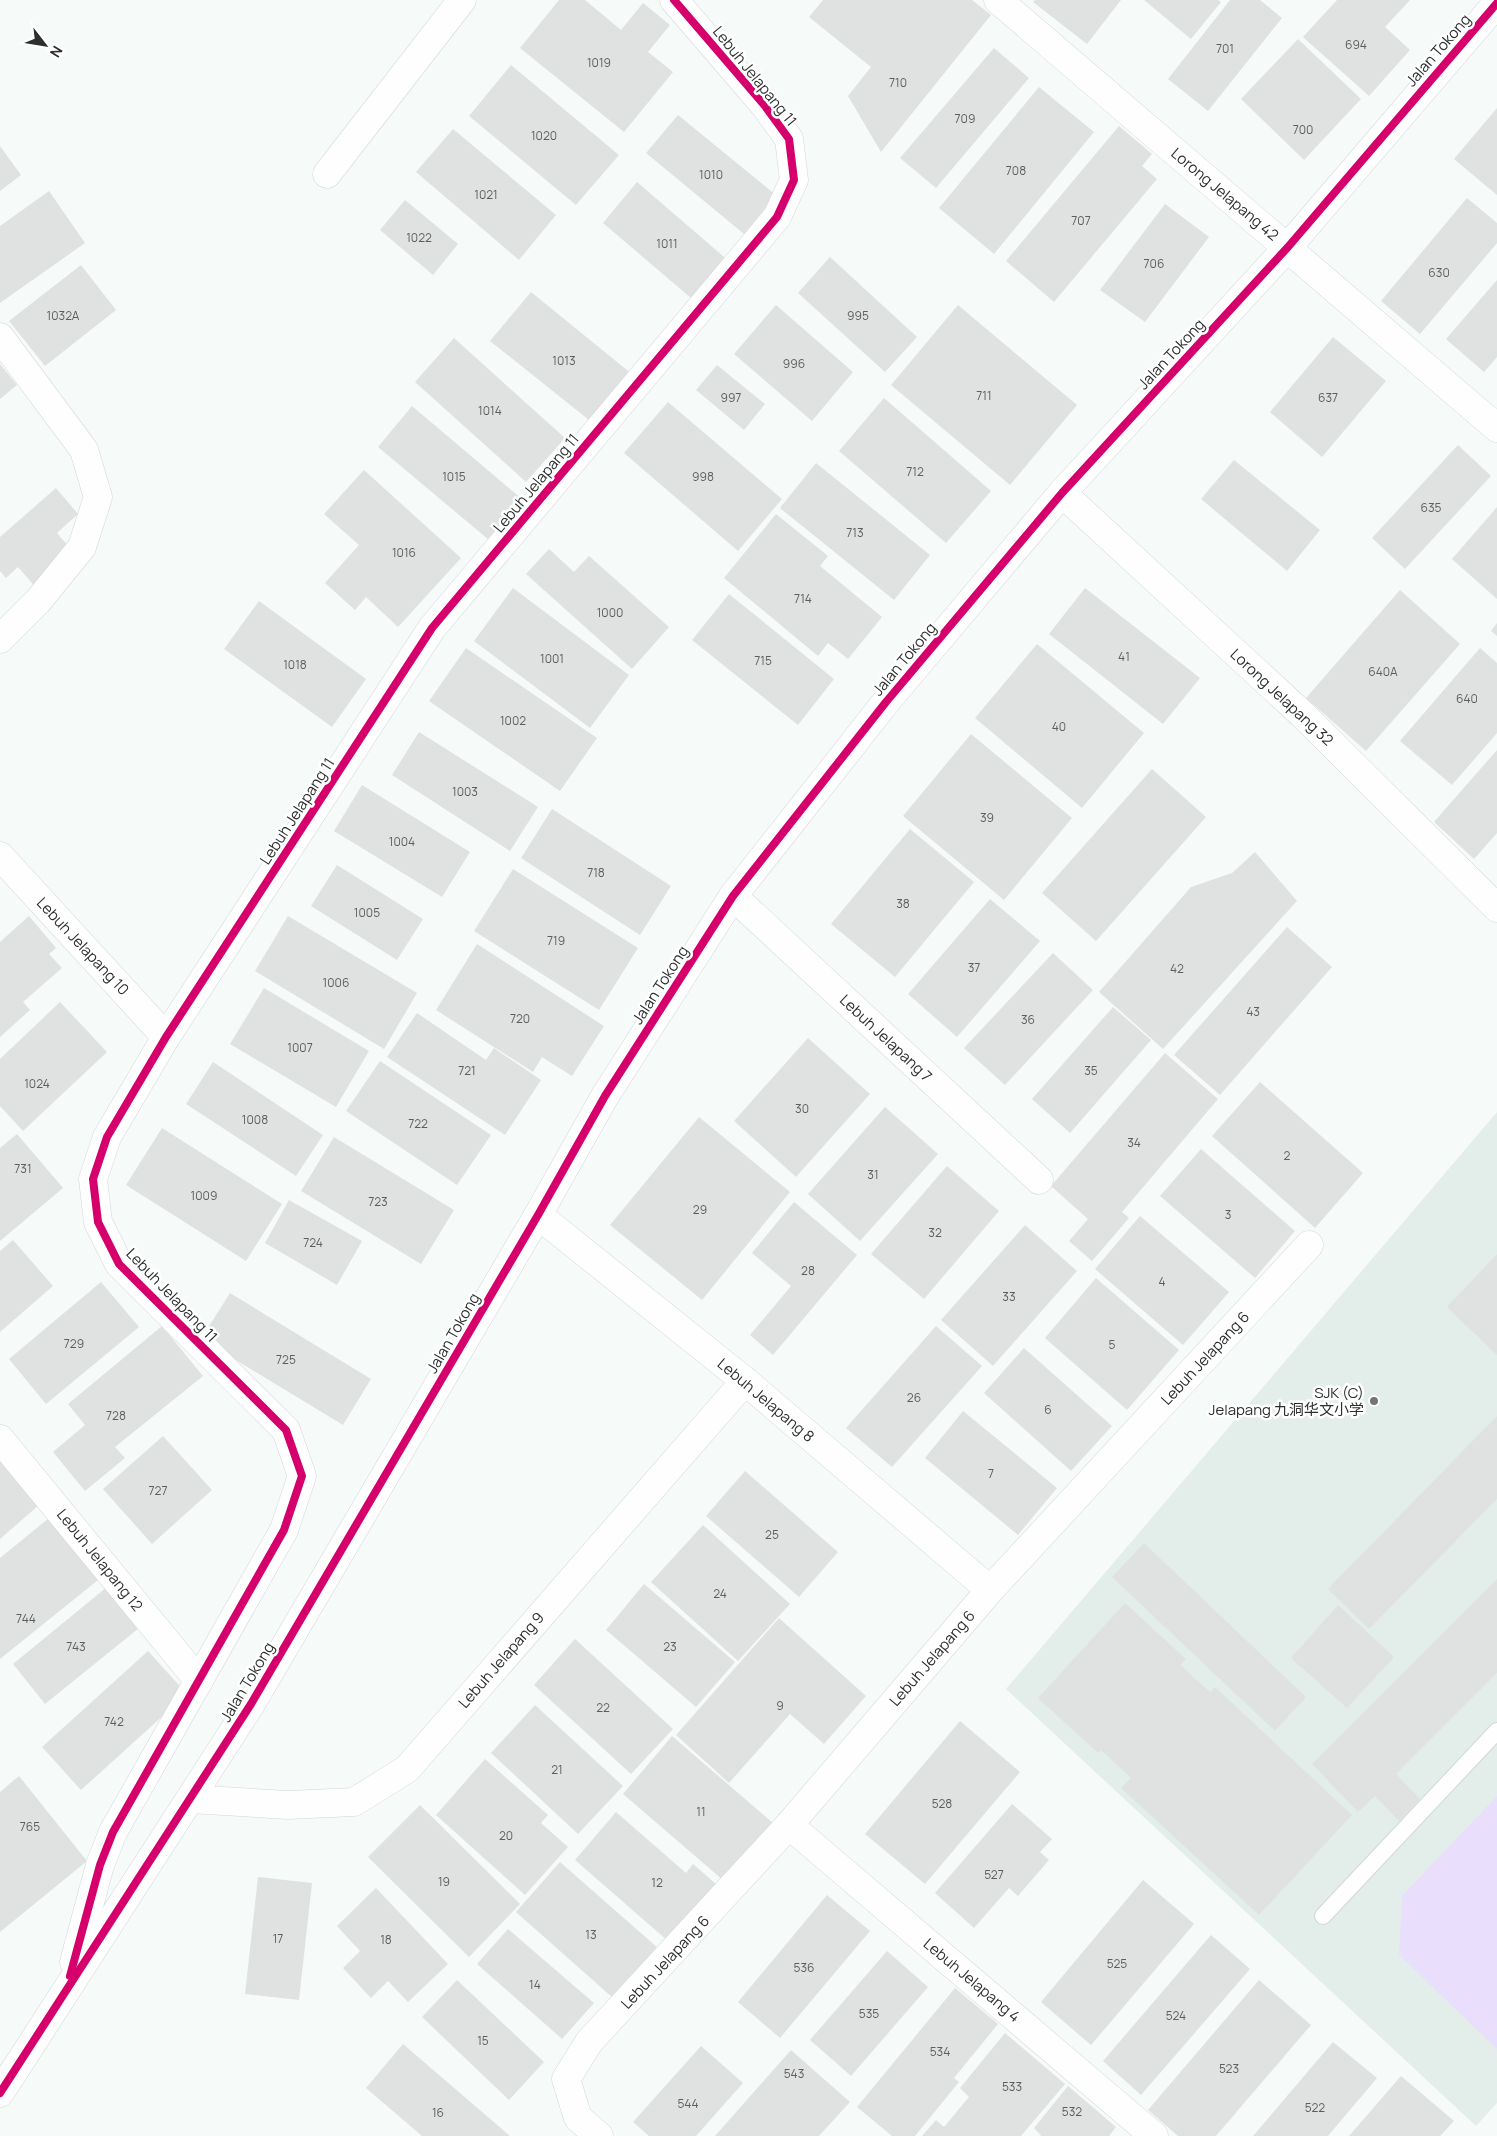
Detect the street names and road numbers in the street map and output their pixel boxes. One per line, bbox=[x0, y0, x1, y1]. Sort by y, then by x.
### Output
street label: Jalan Tokong bbox=[1401, 9, 1475, 91]
street label: Lebuh Jelapang 11 bbox=[708, 21, 802, 131]
street label: Lorong Jelapang 42 bbox=[1167, 143, 1283, 245]
street label: Jalan Tokong bbox=[1133, 314, 1209, 394]
street label: Lebuh Jelapang 11 bbox=[488, 429, 584, 537]
street label: Jalan Tokong bbox=[867, 618, 941, 700]
street label: Lorong Jelapang 32 bbox=[1226, 644, 1338, 750]
street label: Lebuh Jelapang 11 bbox=[255, 754, 339, 868]
street label: Lebuh Jelapang 10 bbox=[32, 893, 134, 999]
street label: Jalan Tokong bbox=[627, 942, 693, 1028]
street label: Lebuh Jelapang 7 bbox=[835, 990, 937, 1086]
street label: Lebuh Jelapang 11 bbox=[122, 1243, 222, 1347]
street label: Jalan Tokong bbox=[422, 1289, 484, 1377]
street label: Lebuh Jelapang 6 bbox=[1156, 1307, 1254, 1409]
street label: Lebuh Jelapang 8 bbox=[713, 1353, 819, 1447]
street label: Lebuh Jelapang 12 bbox=[52, 1504, 148, 1616]
street label: Lebuh Jelapang 6 bbox=[884, 1605, 980, 1711]
street label: Lebuh Jelapang 9 bbox=[453, 1607, 549, 1713]
street label: Jalan Tokong bbox=[215, 1638, 279, 1726]
street label: Lebuh Jelapang 6 bbox=[616, 1911, 714, 2013]
street label: Lebuh Jelapang 4 bbox=[919, 1933, 1025, 2027]

